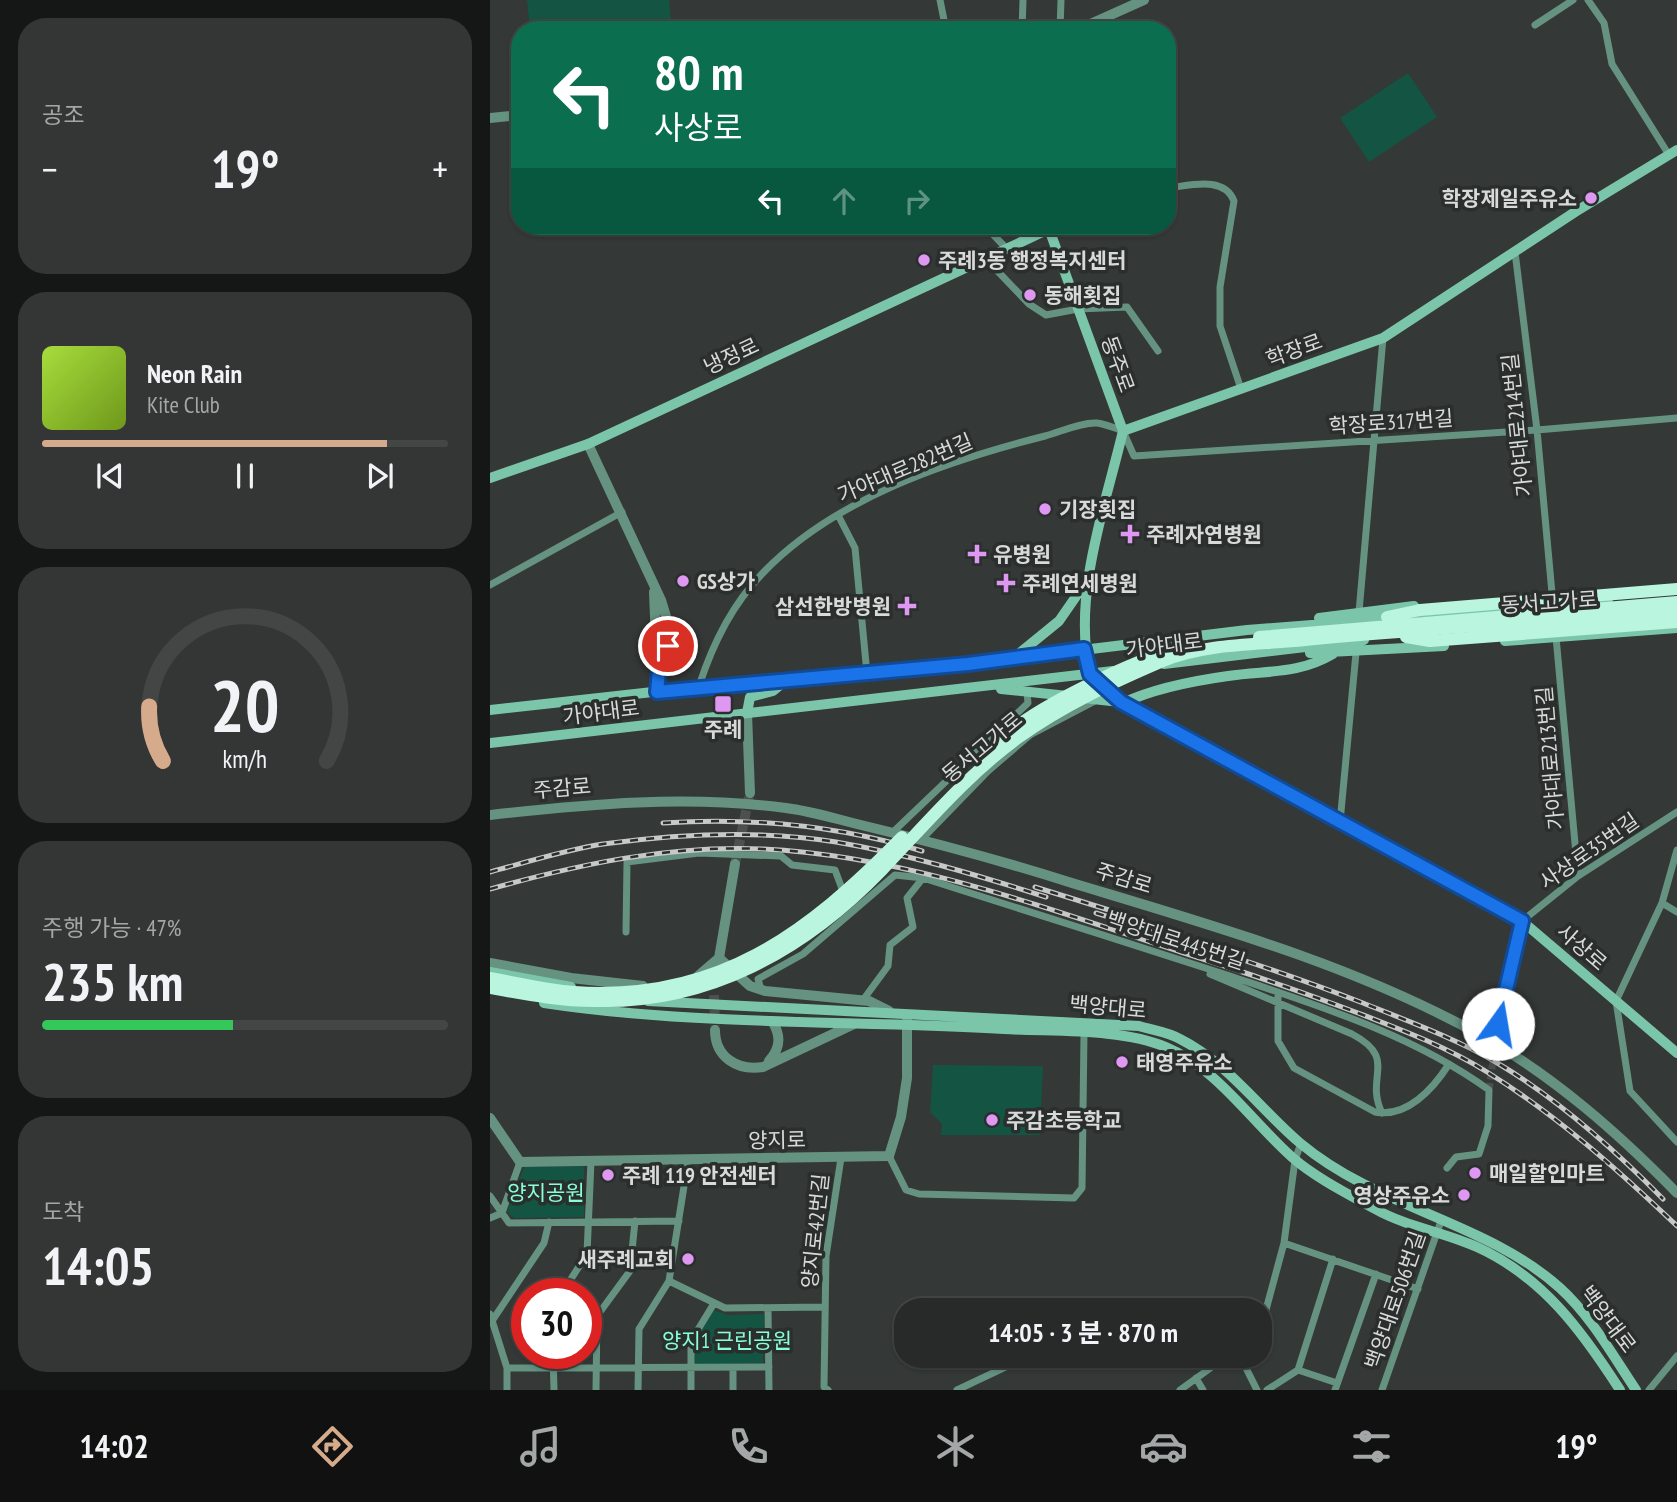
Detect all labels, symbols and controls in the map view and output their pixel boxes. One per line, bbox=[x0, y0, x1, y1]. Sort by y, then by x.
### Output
text: 80 m bbox=[654, 40, 743, 104]
icon: left bbox=[539, 49, 630, 140]
text: 공조 bbox=[42, 100, 84, 129]
text: 사상로 bbox=[654, 106, 742, 148]
text: 19° bbox=[211, 135, 279, 202]
text: − bbox=[42, 144, 58, 193]
text: + bbox=[432, 144, 448, 193]
icon: left bbox=[752, 182, 790, 220]
icon: ahead bbox=[825, 182, 863, 220]
icon: right bbox=[898, 182, 936, 220]
place label: 학장제일주유소 bbox=[1442, 185, 1577, 212]
marker: 학장제일주유소 bbox=[1583, 190, 1599, 206]
place label: 주례3동 행정복지센터 bbox=[938, 247, 1126, 274]
marker: 주례3동 행정복지센터 bbox=[916, 252, 932, 268]
place label: 동해횟집 bbox=[1044, 282, 1121, 309]
marker: 동해횟집 bbox=[1022, 287, 1038, 303]
street label: 학장로 bbox=[1262, 327, 1326, 373]
street label: 냉정로 bbox=[699, 332, 763, 380]
street label: 동주로 bbox=[1095, 332, 1141, 396]
street label: 가야대로214번길 bbox=[1496, 352, 1538, 498]
text: Neon Rain bbox=[147, 357, 242, 390]
text: Kite Club bbox=[147, 390, 220, 419]
street label: 학장로317번길 bbox=[1328, 404, 1454, 440]
street label: 가야대로282번길 bbox=[833, 427, 977, 509]
icon: previous bbox=[91, 457, 129, 495]
icon: pause bbox=[226, 457, 264, 495]
icon: next bbox=[361, 457, 399, 495]
place label: 기장횟집 bbox=[1059, 496, 1136, 523]
marker: 기장횟집 bbox=[1037, 501, 1053, 517]
place label: 주례자연병원 bbox=[1146, 521, 1262, 548]
marker: 주례자연병원 bbox=[1120, 524, 1140, 544]
place label: 유병원 bbox=[993, 541, 1051, 568]
marker: 유병원 bbox=[967, 544, 987, 564]
place label: GS상가 bbox=[697, 568, 755, 595]
place label: 주례연세병원 bbox=[1022, 570, 1138, 597]
marker: GS상가 bbox=[675, 573, 691, 589]
marker: 주례연세병원 bbox=[996, 573, 1016, 593]
street label: 동서고가로 bbox=[1500, 585, 1598, 619]
place label: 삼선한방병원 bbox=[775, 593, 891, 620]
marker: 삼선한방병원 bbox=[897, 596, 917, 616]
pin bbox=[638, 616, 698, 676]
icon: arrive bbox=[649, 627, 687, 665]
street label: 가야대로 bbox=[1124, 627, 1204, 663]
text: 20 bbox=[210, 657, 280, 751]
street label: 가야대로213번길 bbox=[1530, 685, 1570, 831]
street label: 가야대로 bbox=[561, 694, 641, 730]
marker: 주례 bbox=[713, 694, 733, 714]
street label: 동서고가로 bbox=[936, 706, 1028, 788]
place label: 주례 bbox=[704, 716, 742, 743]
text: km/h bbox=[223, 743, 267, 775]
street label: 주감로 bbox=[532, 772, 592, 804]
street label: 사상로35번길 bbox=[1534, 807, 1644, 895]
street label: 주감로 bbox=[1092, 857, 1156, 899]
street label: 백양대로445번길 bbox=[1103, 905, 1249, 975]
text: 주행 가능 · 47% bbox=[42, 913, 182, 942]
street label: 사상로 bbox=[1551, 918, 1613, 976]
text: 235 km bbox=[42, 948, 183, 1015]
position arrow bbox=[1461, 987, 1535, 1061]
street label: 백양대로 bbox=[1068, 990, 1148, 1024]
place label: 태영주유소 bbox=[1136, 1049, 1233, 1076]
marker: 태영주유소 bbox=[1114, 1054, 1130, 1070]
place label: 주감초등학교 bbox=[1006, 1107, 1122, 1134]
marker: 주감초등학교 bbox=[984, 1112, 1000, 1128]
street label: 양지로 bbox=[748, 1126, 806, 1154]
place label: 매일할인마트 bbox=[1489, 1160, 1605, 1187]
place label: 주례 119 안전센터 bbox=[622, 1162, 777, 1189]
marker: 매일할인마트 bbox=[1467, 1165, 1483, 1181]
marker: 주례 119 안전센터 bbox=[600, 1167, 616, 1183]
street label: 양지로42번길 bbox=[796, 1172, 834, 1290]
park label: 양지공원 bbox=[507, 1179, 585, 1206]
place label: 영상주유소 bbox=[1353, 1182, 1450, 1209]
marker: 영상주유소 bbox=[1456, 1187, 1472, 1203]
text: 도착 bbox=[42, 1197, 84, 1226]
street label: 백양대로506번길 bbox=[1359, 1227, 1431, 1373]
text: 14:05 bbox=[42, 1232, 154, 1299]
place label: 새주례교회 bbox=[577, 1246, 674, 1273]
marker: 새주례교회 bbox=[680, 1251, 696, 1267]
speed limit sign: 30 bbox=[511, 1278, 602, 1369]
street label: 백양대로 bbox=[1574, 1280, 1642, 1358]
text: 14:05 · 3 분 · 870 m bbox=[988, 1316, 1178, 1349]
park label: 양지1 근린공원 bbox=[662, 1327, 792, 1354]
icon: directions bbox=[308, 1422, 357, 1471]
icon: music bbox=[516, 1422, 565, 1471]
icon: phone bbox=[724, 1422, 773, 1471]
icon: climate bbox=[931, 1422, 980, 1471]
icon: car bbox=[1139, 1422, 1188, 1471]
icon: filters bbox=[1347, 1422, 1396, 1471]
text: 14:02 bbox=[79, 1425, 149, 1467]
text: 19° bbox=[1555, 1425, 1598, 1467]

